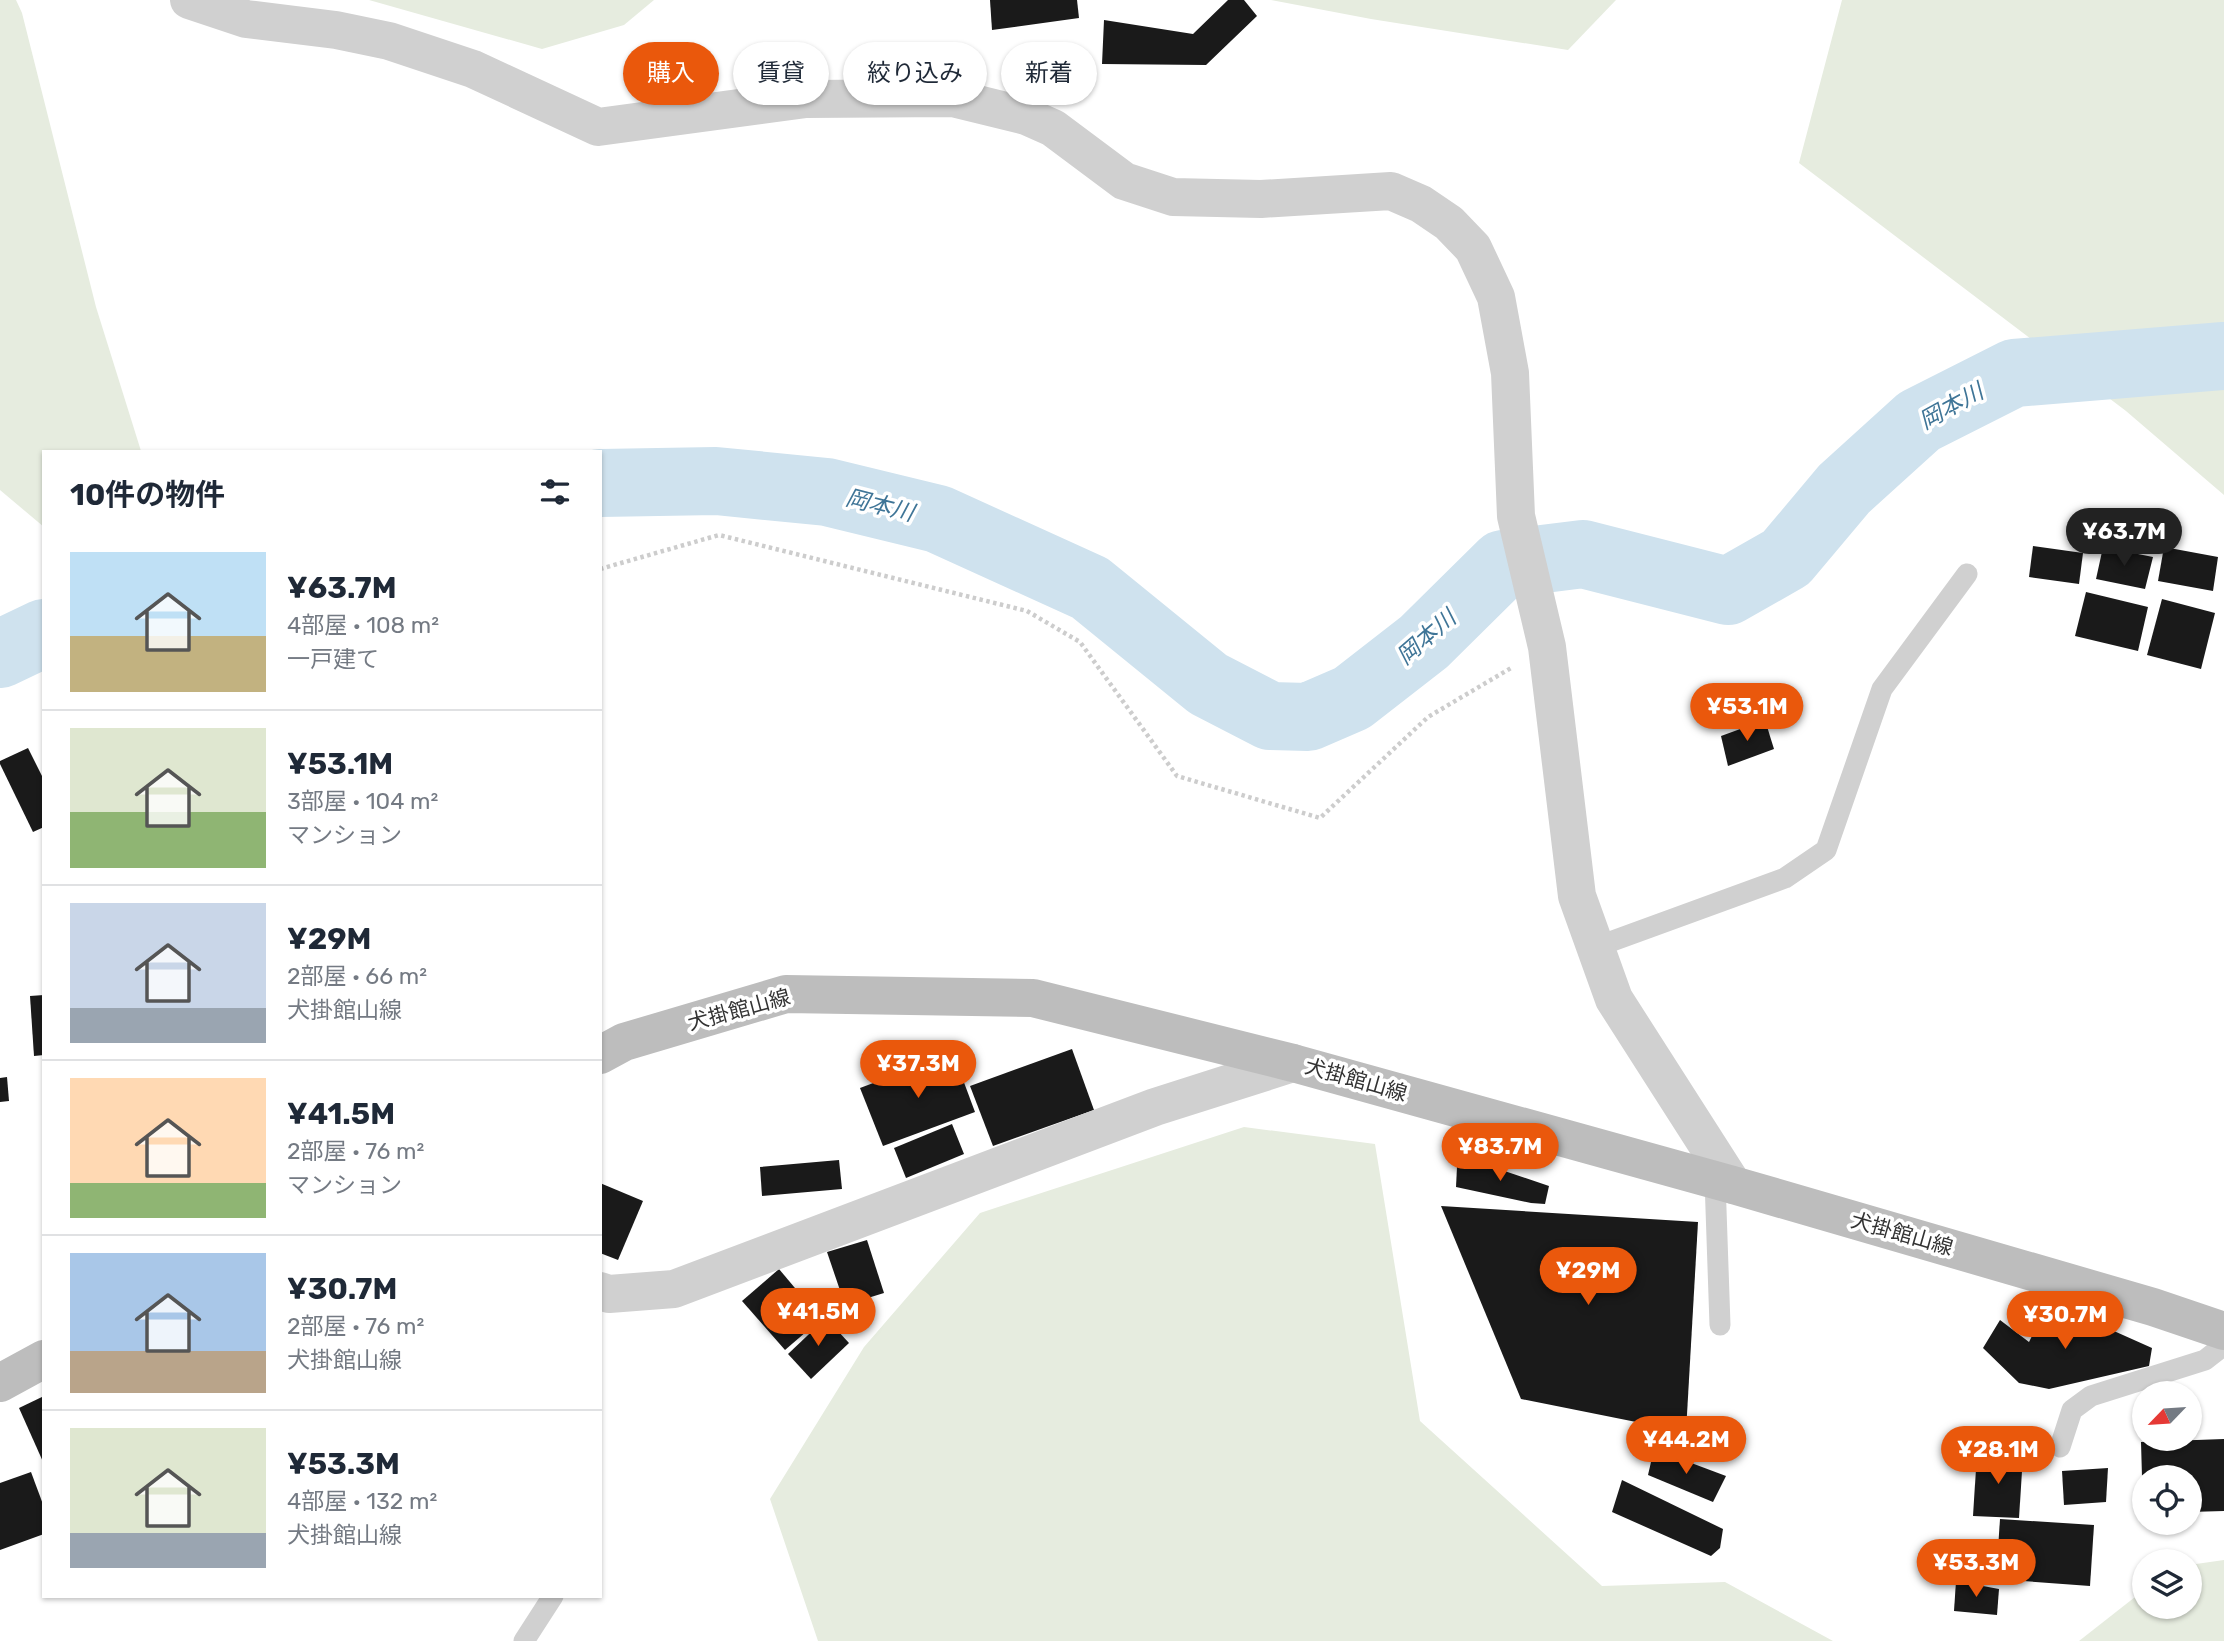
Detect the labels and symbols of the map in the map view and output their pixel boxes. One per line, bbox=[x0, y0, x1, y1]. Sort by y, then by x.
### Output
water label: 岡本川 bbox=[1914, 376, 1991, 435]
water label: 岡本川 bbox=[843, 483, 920, 528]
pin: ¥63.7M bbox=[2067, 508, 2181, 568]
water label: 岡本川 bbox=[1391, 602, 1463, 670]
pin: ¥53.1M bbox=[1690, 684, 1804, 743]
street label: 犬掛館山線 bbox=[685, 984, 793, 1035]
pin: ¥37.3M bbox=[861, 1040, 975, 1100]
street label: 犬掛館山線 bbox=[1302, 1053, 1410, 1106]
pin: ¥83.7M bbox=[1443, 1124, 1557, 1183]
street label: 犬掛館山線 bbox=[1848, 1207, 1956, 1260]
pin: ¥29M bbox=[1547, 1248, 1629, 1307]
pin: ¥41.5M bbox=[761, 1288, 875, 1348]
pin: ¥30.7M bbox=[2008, 1292, 2122, 1351]
north arrow bbox=[2132, 1381, 2202, 1451]
pin: ¥44.2M bbox=[1629, 1416, 1743, 1476]
pin: ¥28.1M bbox=[1941, 1426, 2055, 1486]
pin: ¥53.3M bbox=[1919, 1540, 2033, 1599]

